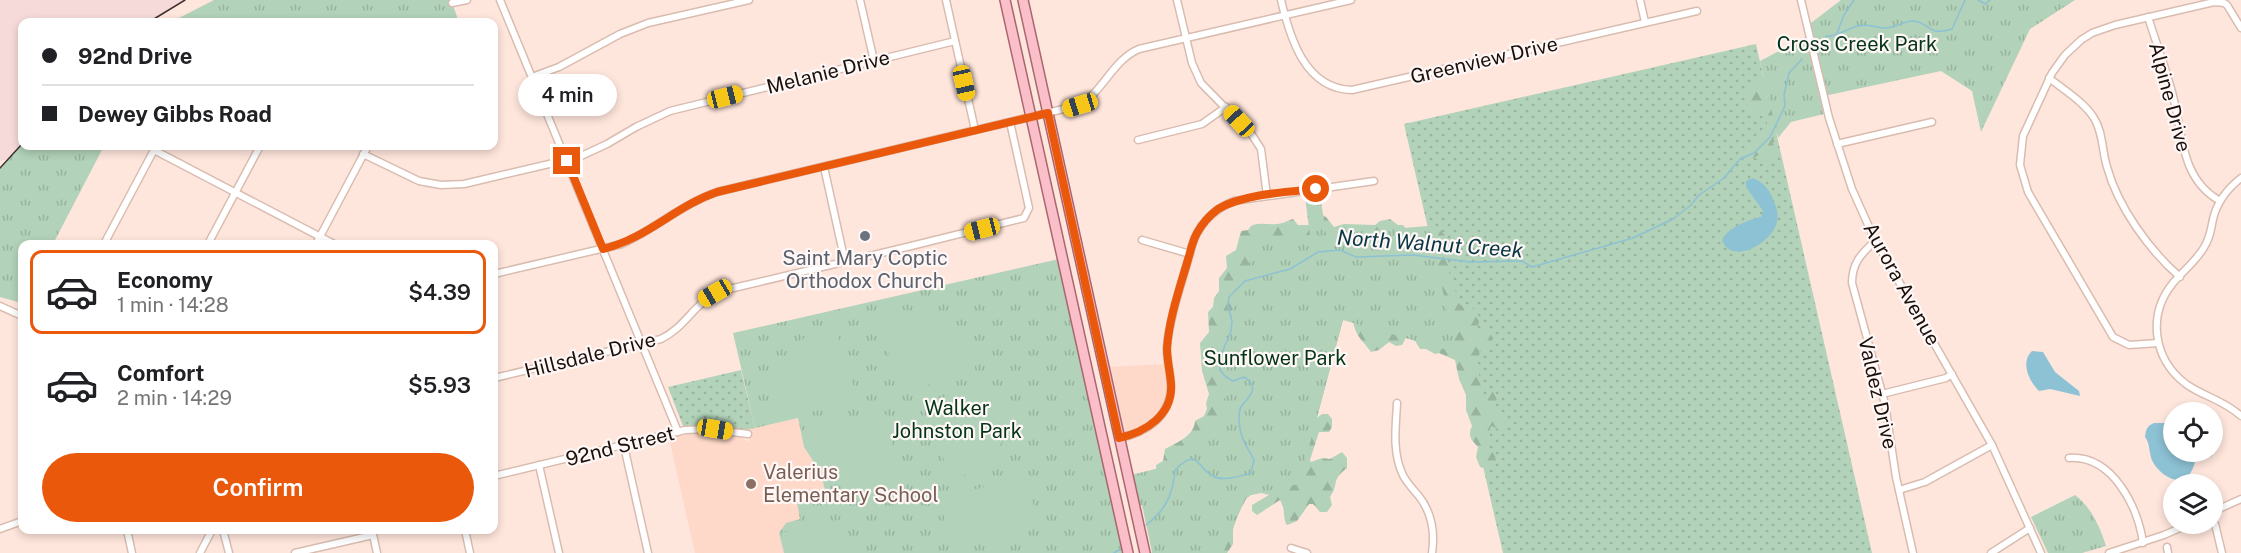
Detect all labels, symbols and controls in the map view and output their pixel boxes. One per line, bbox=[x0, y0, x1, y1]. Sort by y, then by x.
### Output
street label: Greenview Drive bbox=[1408, 31, 1560, 89]
park label: Cross Creek Park bbox=[1777, 32, 1937, 56]
street label: Alpine Drive bbox=[2144, 40, 2196, 154]
text: 92nd Drive bbox=[78, 43, 192, 69]
street label: Melanie Drive bbox=[764, 45, 892, 99]
car bbox=[951, 63, 977, 103]
callout: 4 min bbox=[518, 74, 616, 116]
text: 4 min bbox=[541, 83, 594, 107]
car bbox=[705, 84, 745, 110]
car bbox=[1060, 91, 1100, 119]
text: Dewey Gibbs Road bbox=[78, 101, 272, 127]
car bbox=[1220, 102, 1258, 140]
route end bbox=[553, 147, 580, 174]
route start bbox=[1302, 175, 1329, 202]
car bbox=[962, 216, 1002, 242]
street label: Aurora Avenue bbox=[1858, 218, 1946, 350]
water label: North Walnut Creek bbox=[1336, 225, 1525, 263]
marker: Saint Mary Coptic Orthodox Church bbox=[858, 229, 872, 243]
place label: Saint Mary Coptic Orthodox Church bbox=[782, 246, 948, 293]
icon: car bbox=[45, 265, 99, 319]
text: Economy bbox=[117, 267, 213, 293]
car bbox=[695, 276, 735, 310]
text: $4.39 bbox=[408, 279, 471, 305]
text: 1 min · 14:28 bbox=[117, 293, 229, 317]
street label: Hillsdale Drive bbox=[522, 327, 658, 383]
street label: Valdez Drive bbox=[1853, 334, 1903, 452]
park label: Sunflower Park bbox=[1204, 346, 1346, 370]
icon: car bbox=[45, 358, 99, 412]
text: Comfort bbox=[117, 360, 204, 386]
text: $5.93 bbox=[408, 372, 471, 398]
text: 2 min · 14:29 bbox=[117, 386, 232, 410]
park label: Walker Johnston Park bbox=[892, 396, 1022, 443]
map controls bbox=[2163, 402, 2223, 534]
button: locate bbox=[2163, 402, 2223, 462]
car bbox=[696, 417, 734, 441]
street label: 92nd Street bbox=[563, 421, 677, 471]
button: Confirm bbox=[42, 453, 474, 522]
place label: Valerius Elementary School bbox=[763, 460, 938, 507]
button: layers bbox=[2163, 474, 2223, 534]
marker: Valerius Elementary School bbox=[744, 477, 758, 491]

